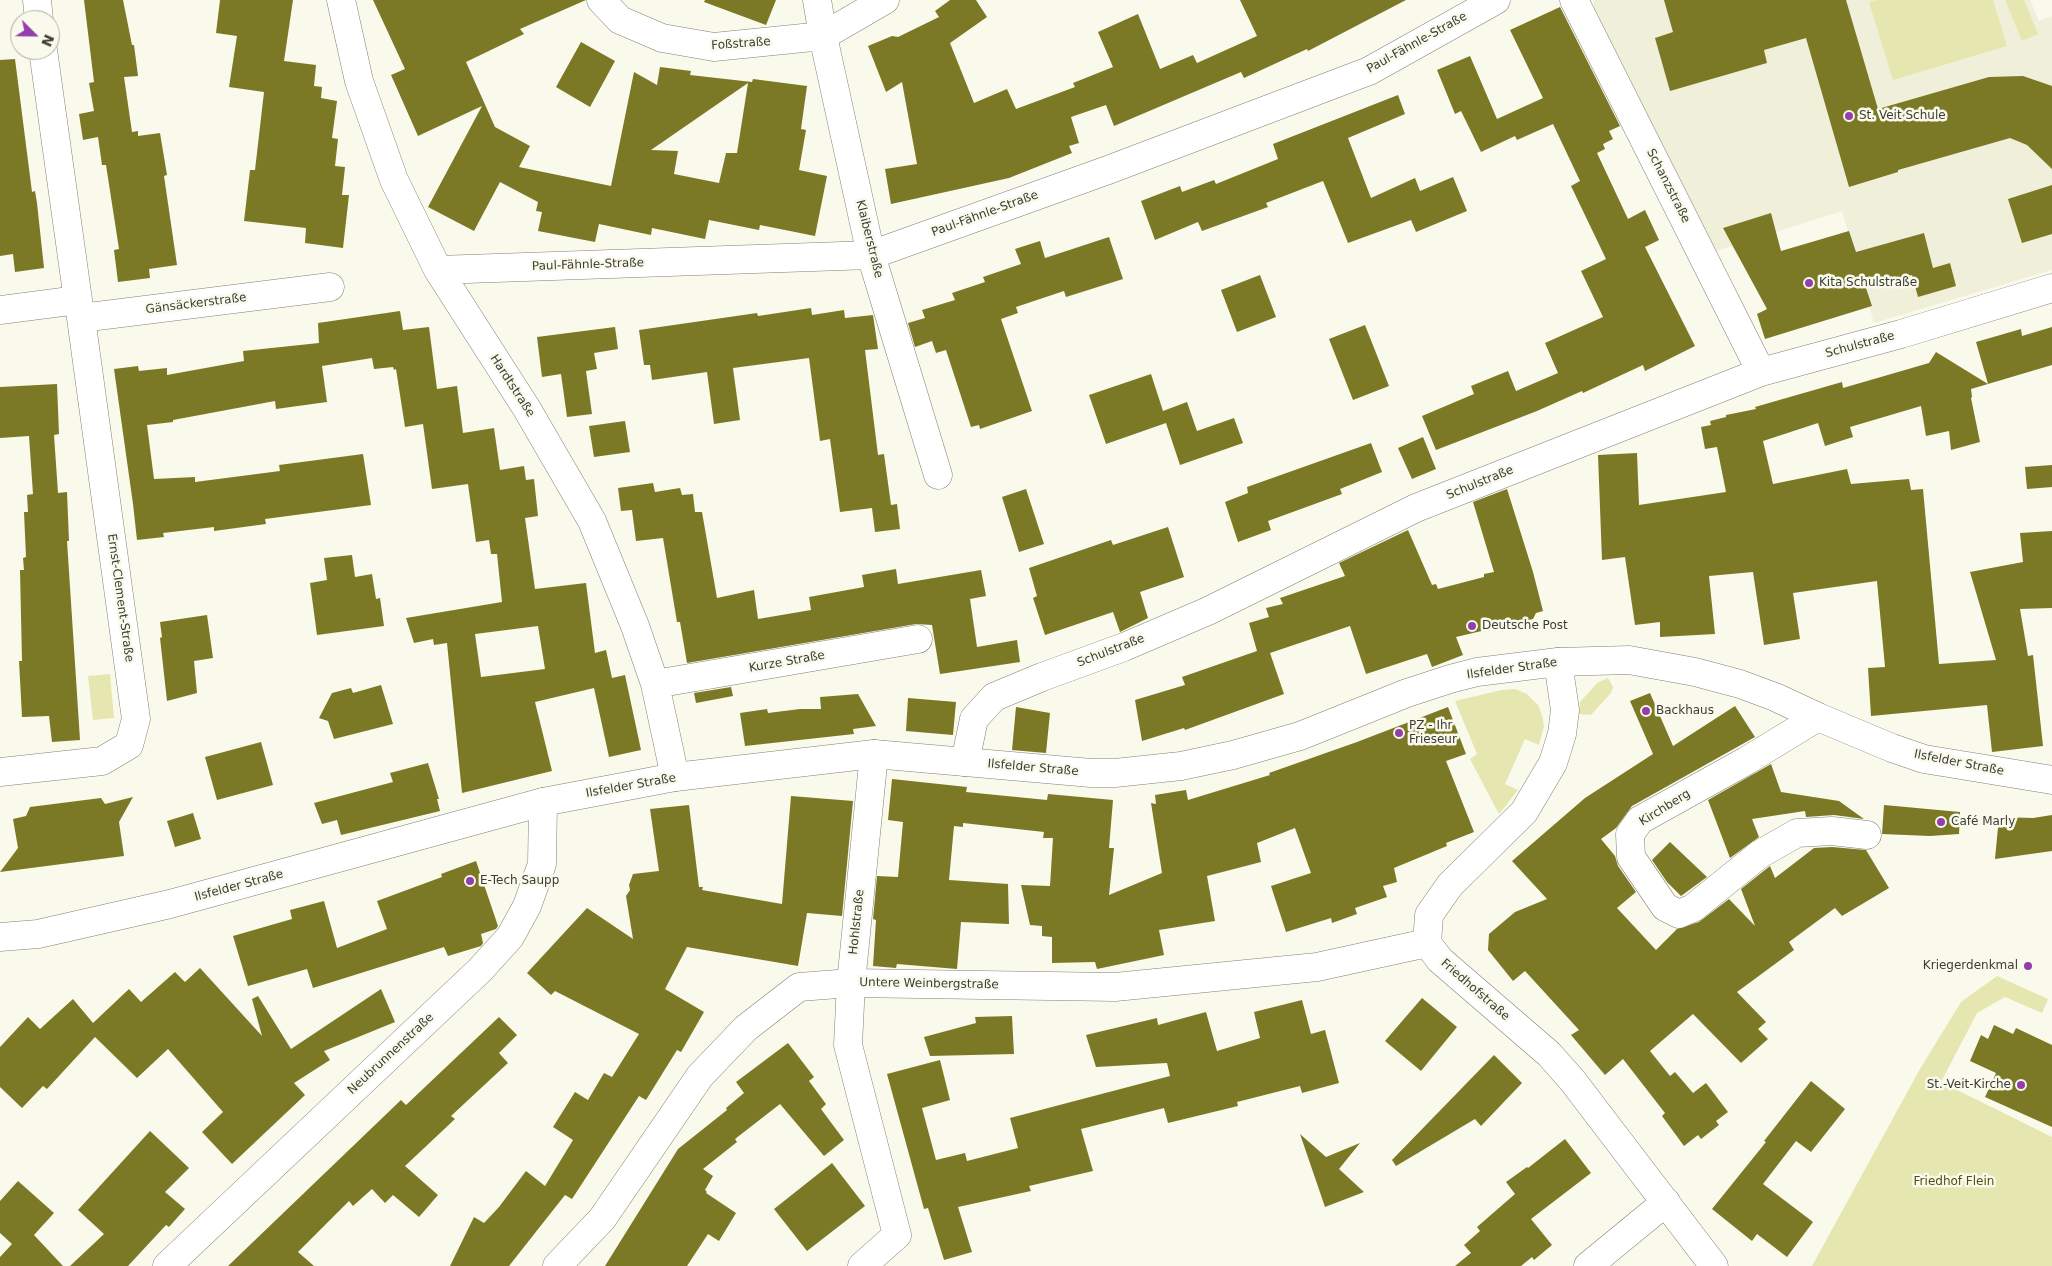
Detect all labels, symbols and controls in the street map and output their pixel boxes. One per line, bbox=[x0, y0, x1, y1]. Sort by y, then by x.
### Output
street label: Paul-Fähnle-Straße bbox=[1364, 9, 1470, 77]
north arrow bbox=[10, 10, 60, 60]
text: N bbox=[38, 32, 58, 49]
street label: Foßstraße bbox=[711, 35, 771, 53]
place label: St. Veit Schule bbox=[1859, 109, 1946, 123]
marker: St. Veit Schule bbox=[1843, 110, 1855, 122]
street label: Schanzstraße bbox=[1643, 147, 1693, 225]
street label: Paul-Fähnle-Straße bbox=[930, 188, 1040, 240]
street label: Klaiberstraße bbox=[852, 198, 886, 280]
street label: Paul-Fähnle-Straße bbox=[532, 256, 644, 274]
place label: Kita Schulstraße bbox=[1819, 276, 1917, 290]
marker: Kita Schulstraße bbox=[1803, 277, 1815, 289]
street label: Gänsäckerstraße bbox=[145, 291, 247, 317]
street label: Schulstraße bbox=[1824, 329, 1896, 361]
street label: Hardtstraße bbox=[486, 352, 538, 420]
street label: Schulstraße bbox=[1444, 463, 1516, 503]
street label: Ernst-Clement-Straße bbox=[104, 533, 136, 663]
place label: Deutsche Post bbox=[1482, 619, 1568, 633]
marker: Deutsche Post bbox=[1466, 620, 1478, 632]
street label: Schulstraße bbox=[1075, 632, 1147, 670]
street label: Kurze Straße bbox=[748, 648, 826, 676]
street label: Ilsfelder Straße bbox=[1466, 656, 1558, 682]
place label: Backhaus bbox=[1656, 704, 1714, 718]
marker: Backhaus bbox=[1640, 705, 1652, 717]
place label: PZ - Ihr Frieseur bbox=[1409, 719, 1457, 747]
marker: PZ - Ihr Frieseur bbox=[1393, 727, 1405, 739]
street label: Ilsfelder Straße bbox=[1913, 747, 2005, 779]
street label: Ilsfelder Straße bbox=[987, 757, 1079, 779]
street label: Ilsfelder Straße bbox=[585, 771, 677, 801]
street label: Kirchberg bbox=[1637, 787, 1693, 829]
place label: Café Marly bbox=[1951, 815, 2015, 829]
marker: Café Marly bbox=[1935, 816, 1947, 828]
street label: Ilsfelder Straße bbox=[193, 867, 285, 905]
place label: E-Tech Saupp bbox=[480, 874, 559, 888]
marker: E-Tech Saupp bbox=[464, 875, 476, 887]
street label: Hohlstraße bbox=[846, 889, 868, 955]
street label: Friedhofstraße bbox=[1438, 956, 1512, 1024]
place label: Kriegerdenkmal bbox=[1923, 959, 2018, 973]
marker: Kriegerdenkmal bbox=[2022, 960, 2034, 972]
street label: Untere Weinbergstraße bbox=[859, 976, 999, 992]
street label: Neubrunnenstraße bbox=[345, 1010, 437, 1098]
place label: St.-Veit-Kirche bbox=[1927, 1078, 2011, 1092]
marker: St.-Veit-Kirche bbox=[2015, 1079, 2027, 1091]
park label: Friedhof Flein bbox=[1914, 1175, 1994, 1189]

